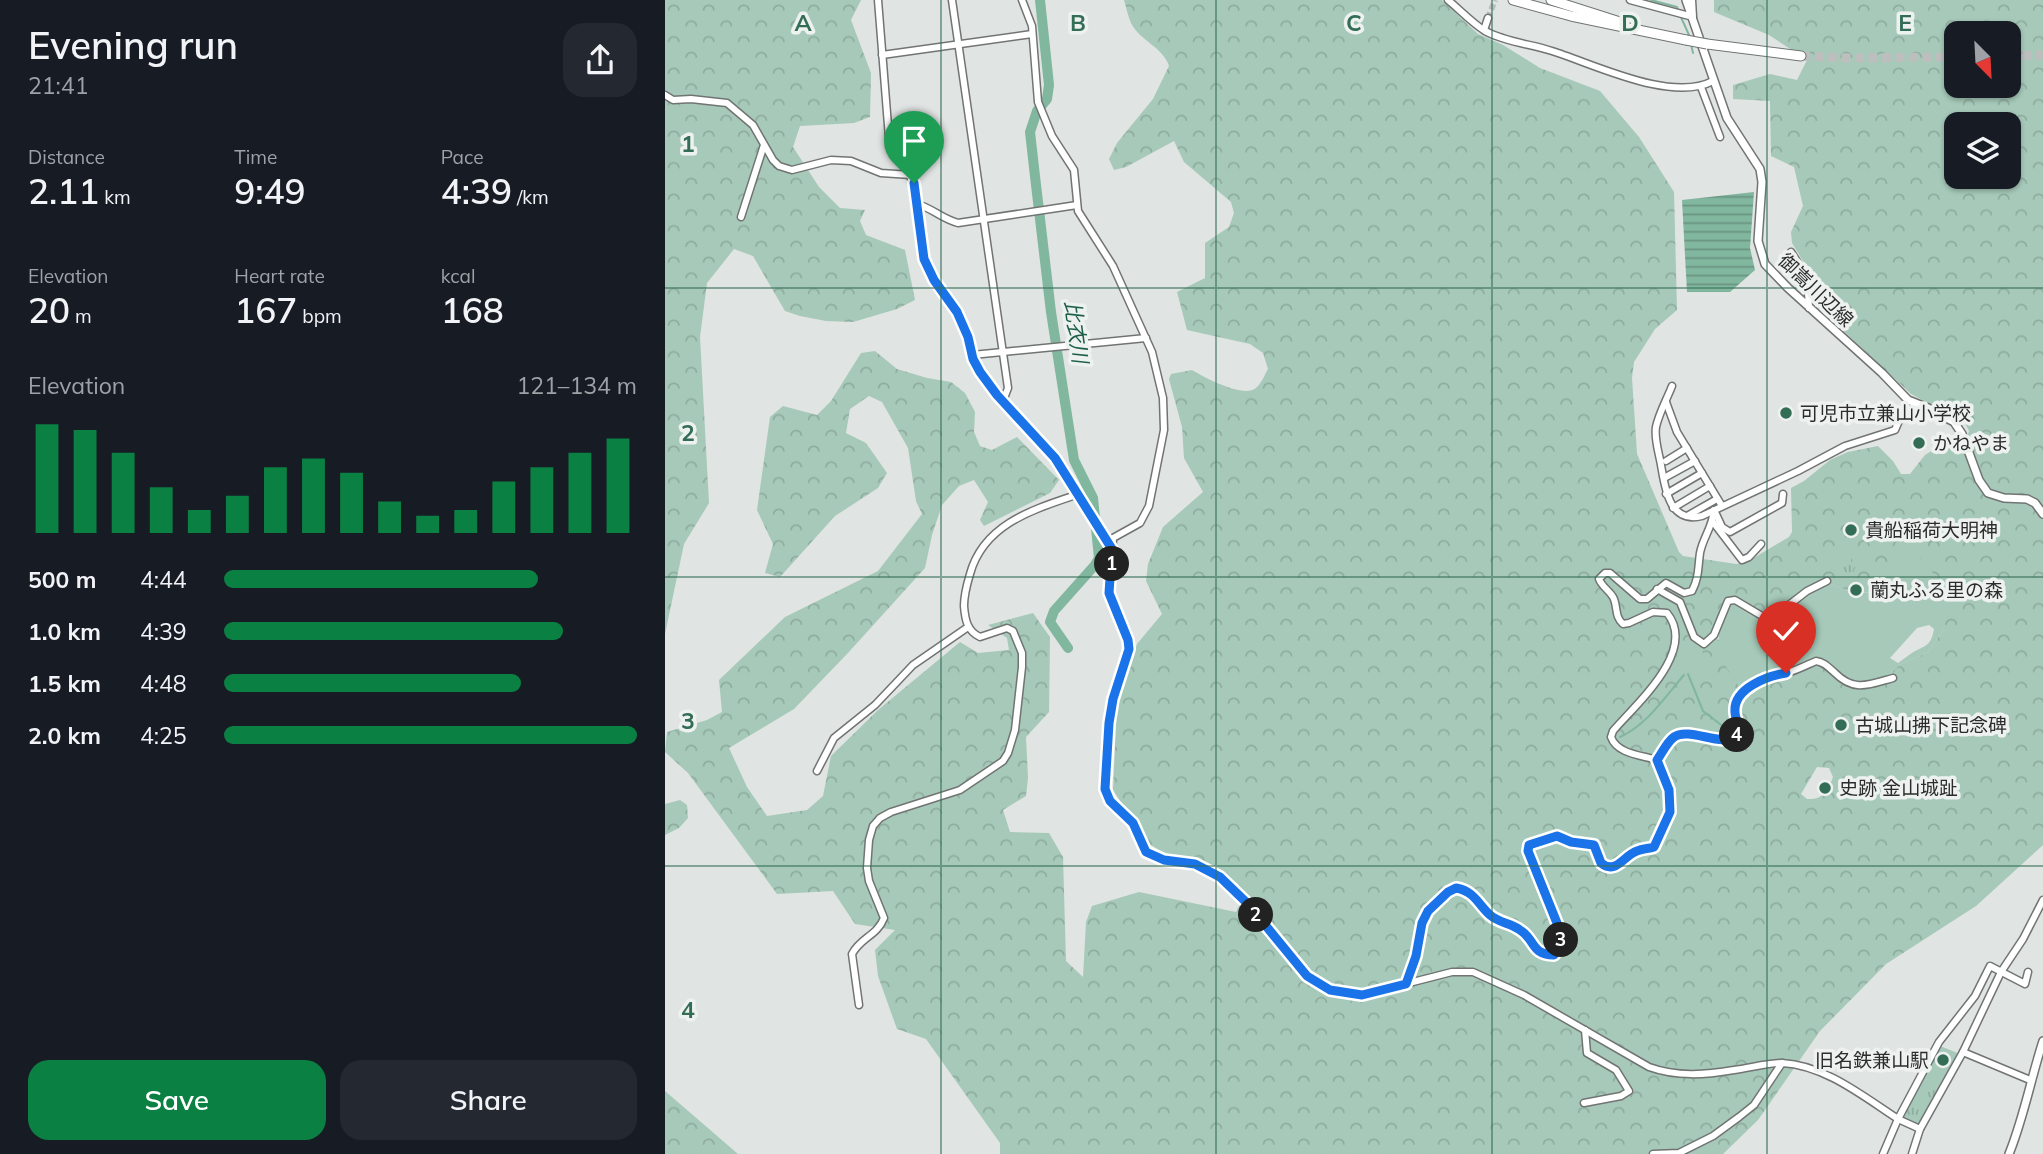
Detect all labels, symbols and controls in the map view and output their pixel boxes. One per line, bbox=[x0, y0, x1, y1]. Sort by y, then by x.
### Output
text: A bbox=[794, 8, 812, 37]
text: B bbox=[1070, 8, 1086, 37]
text: C bbox=[1346, 8, 1362, 37]
text: D bbox=[1621, 8, 1639, 37]
text: E bbox=[1898, 8, 1912, 37]
text: Evening run bbox=[28, 21, 238, 69]
north arrow bbox=[1944, 21, 2021, 98]
map controls bbox=[1944, 21, 2021, 189]
button: share bbox=[563, 23, 637, 97]
text: 21:41 bbox=[28, 71, 88, 100]
pin bbox=[884, 111, 944, 183]
button: layers bbox=[1944, 112, 2021, 189]
icon: arrive bbox=[895, 122, 933, 160]
text: 1 bbox=[681, 129, 695, 158]
text: Distance bbox=[28, 145, 105, 169]
text: Time bbox=[234, 145, 277, 169]
text: Pace bbox=[441, 145, 484, 169]
text: 2.11 bbox=[28, 169, 99, 213]
text: 9:49 bbox=[234, 169, 306, 213]
text: 4:39 bbox=[441, 169, 512, 213]
text: km bbox=[99, 185, 131, 209]
text: /km bbox=[512, 185, 549, 209]
street label: 御嵩川辺線 bbox=[1773, 248, 1859, 332]
text: Elevation bbox=[28, 264, 108, 288]
text: Heart rate bbox=[234, 264, 325, 288]
text: kcal bbox=[441, 264, 475, 288]
text: 20 bbox=[28, 288, 70, 332]
text: 167 bbox=[234, 288, 297, 332]
text: 168 bbox=[441, 288, 504, 332]
water label: 比衣川 bbox=[1060, 299, 1095, 367]
text: m bbox=[70, 304, 92, 328]
text: bpm bbox=[297, 304, 342, 328]
text: Elevation bbox=[28, 371, 125, 400]
text: 121–134 m bbox=[516, 371, 637, 400]
place label: 可児市立兼山小学校 bbox=[1800, 401, 1971, 425]
marker: 可児市立兼山小学校 bbox=[1778, 405, 1794, 421]
text: 2 bbox=[681, 418, 695, 447]
place label: かねやま bbox=[1933, 431, 2009, 455]
marker: かねやま bbox=[1911, 435, 1927, 451]
place label: 貴船稲荷大明神 bbox=[1865, 518, 1998, 542]
marker: 貴船稲荷大明神 bbox=[1843, 522, 1859, 538]
pin: 1 bbox=[1095, 546, 1129, 582]
text: 1 bbox=[1106, 551, 1117, 575]
text: 500 m bbox=[28, 565, 96, 594]
text: 4:44 bbox=[140, 565, 187, 594]
place label: 蘭丸ふる里の森 bbox=[1870, 578, 2003, 602]
marker: 蘭丸ふる里の森 bbox=[1848, 582, 1864, 598]
pin bbox=[1756, 601, 1816, 673]
icon: check bbox=[1767, 612, 1805, 650]
text: 1.0 km bbox=[28, 617, 101, 646]
text: 4:39 bbox=[140, 617, 187, 646]
text: 1.5 km bbox=[28, 669, 101, 698]
text: 4:48 bbox=[140, 669, 187, 698]
text: 3 bbox=[681, 706, 695, 735]
place label: 古城山拂下記念碑 bbox=[1855, 713, 2007, 737]
marker: 古城山拂下記念碑 bbox=[1833, 717, 1849, 733]
pin: 4 bbox=[1719, 718, 1755, 752]
text: 2.0 km bbox=[28, 721, 101, 750]
text: 4:25 bbox=[140, 721, 187, 750]
text: 4 bbox=[1731, 722, 1742, 746]
place label: 史跡 金山城趾 bbox=[1839, 776, 1958, 800]
marker: 史跡 金山城趾 bbox=[1817, 780, 1833, 796]
pin: 2 bbox=[1239, 898, 1273, 932]
text: 2 bbox=[1250, 902, 1261, 926]
pin: 3 bbox=[1543, 922, 1579, 958]
text: 3 bbox=[1555, 927, 1566, 951]
text: 4 bbox=[681, 995, 695, 1024]
place label: 旧名鉄兼山駅 bbox=[1815, 1048, 1929, 1072]
marker: 旧名鉄兼山駅 bbox=[1935, 1052, 1951, 1068]
button: Save bbox=[28, 1060, 326, 1140]
button: Share bbox=[340, 1060, 637, 1140]

